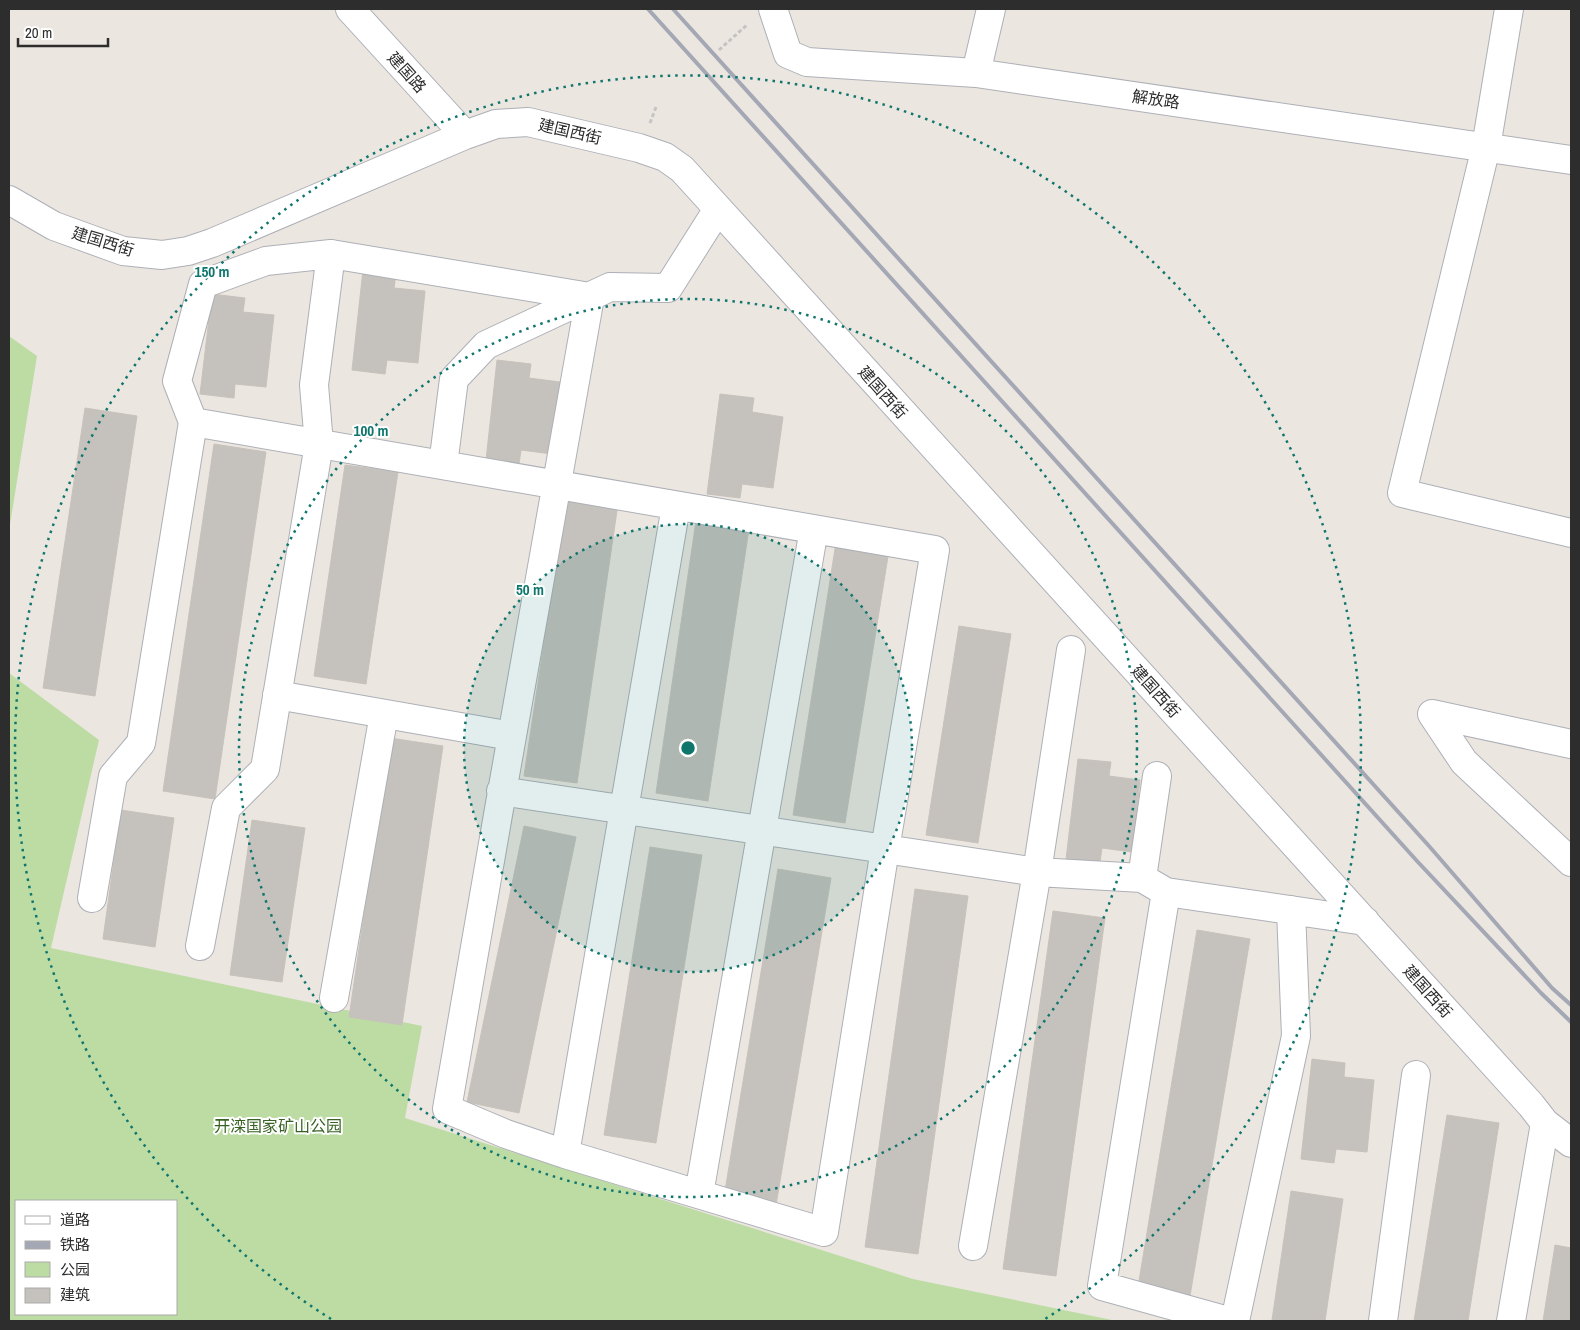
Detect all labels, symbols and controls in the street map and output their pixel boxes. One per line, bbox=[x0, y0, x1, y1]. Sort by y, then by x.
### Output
scale bar bbox=[18, 15, 108, 47]
text: 20 m bbox=[25, 22, 52, 43]
street label: 建国路 bbox=[383, 47, 431, 97]
street label: 解放路 bbox=[1131, 85, 1181, 113]
street label: 建国西街 bbox=[536, 113, 604, 149]
street label: 建国西街 bbox=[69, 221, 137, 261]
text: 150 m bbox=[195, 261, 229, 282]
street label: 建国西街 bbox=[853, 361, 913, 423]
text: 100 m bbox=[354, 420, 388, 441]
text: 50 m bbox=[516, 579, 544, 600]
street label: 建国西街 bbox=[1126, 660, 1186, 722]
centre of rings bbox=[679, 739, 697, 757]
street label: 建国西街 bbox=[1398, 960, 1458, 1022]
park label: 开滦国家矿山公园 bbox=[214, 1115, 342, 1137]
legend bbox=[15, 1200, 178, 1315]
text: 道路 bbox=[60, 1209, 90, 1230]
text: 铁路 bbox=[60, 1234, 90, 1255]
text: 公园 bbox=[60, 1259, 90, 1280]
text: 建筑 bbox=[60, 1284, 90, 1305]

